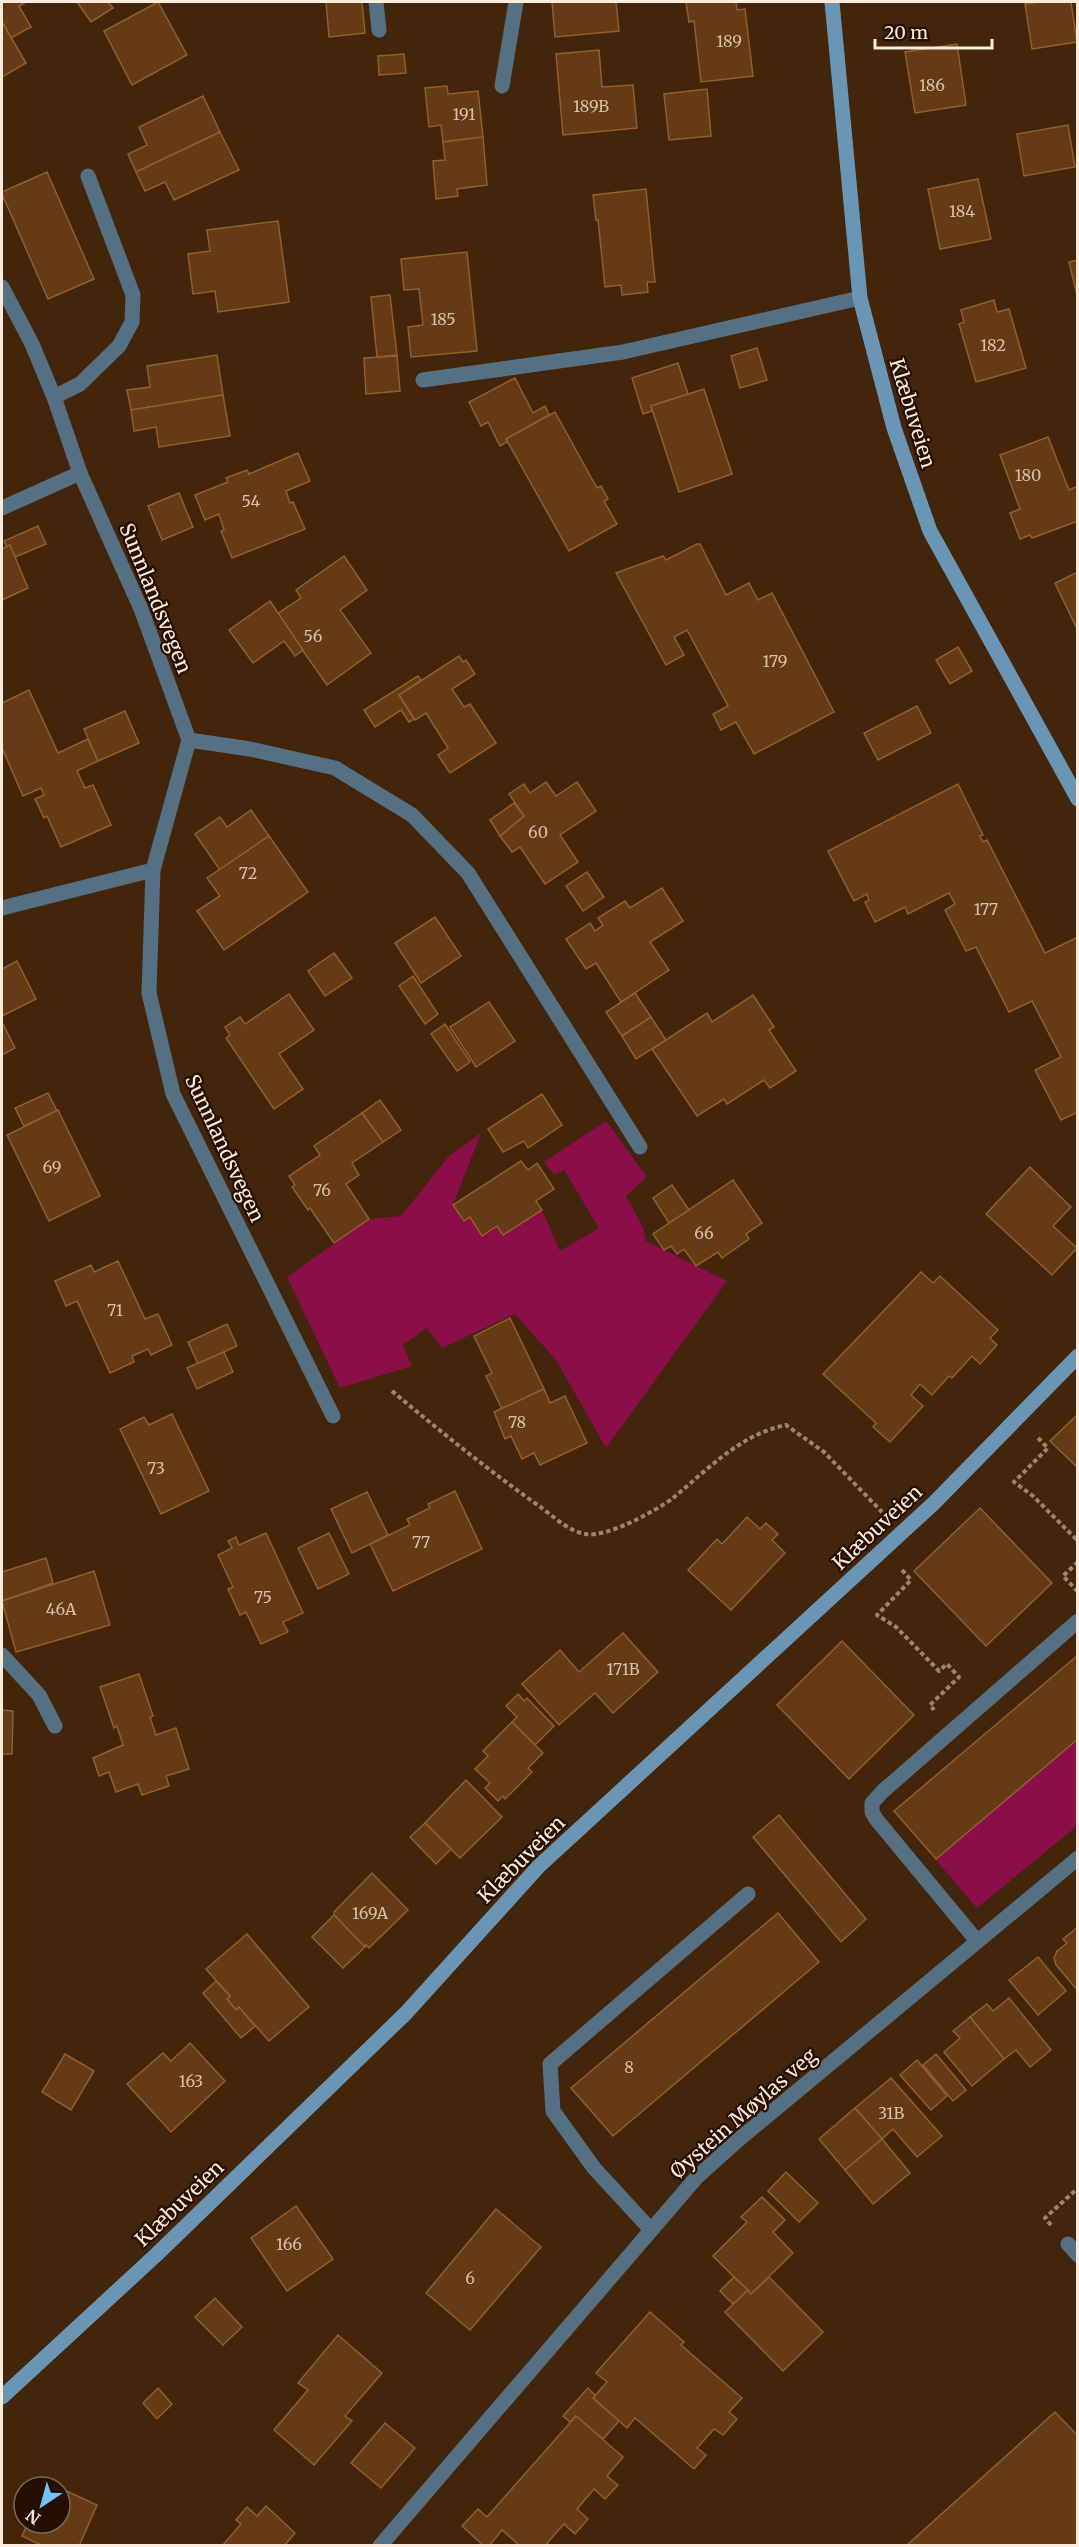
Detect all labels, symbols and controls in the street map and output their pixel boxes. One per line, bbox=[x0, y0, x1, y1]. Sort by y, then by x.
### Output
scale bar bbox=[875, 12, 992, 50]
text: 20 m bbox=[884, 21, 928, 44]
house number: 189 bbox=[716, 31, 742, 51]
house number: 186 bbox=[919, 75, 945, 95]
house number: 189B bbox=[573, 96, 609, 116]
house number: 191 bbox=[453, 104, 475, 124]
house number: 184 bbox=[949, 201, 975, 221]
house number: 185 bbox=[431, 309, 455, 329]
house number: 182 bbox=[980, 335, 1006, 355]
street label: Klæbuveien bbox=[884, 355, 942, 471]
house number: 180 bbox=[1015, 465, 1041, 485]
house number: 54 bbox=[242, 491, 261, 511]
street label: Sunnlandsvegen bbox=[114, 519, 198, 677]
house number: 56 bbox=[304, 626, 323, 646]
house number: 179 bbox=[763, 651, 787, 671]
house number: 60 bbox=[528, 822, 548, 842]
house number: 72 bbox=[239, 863, 257, 883]
house number: 177 bbox=[974, 899, 998, 919]
street label: Sunnlandsvegen bbox=[180, 1070, 270, 1226]
house number: 69 bbox=[43, 1157, 61, 1177]
house number: 76 bbox=[313, 1180, 331, 1200]
house number: 66 bbox=[694, 1223, 714, 1243]
house number: 71 bbox=[107, 1300, 123, 1320]
house number: 78 bbox=[508, 1412, 526, 1432]
house number: 73 bbox=[147, 1458, 165, 1478]
street label: Klæbuveien bbox=[827, 1479, 927, 1575]
house number: 77 bbox=[412, 1532, 430, 1552]
house number: 75 bbox=[254, 1587, 272, 1607]
house number: 46A bbox=[46, 1599, 77, 1619]
house number: 171B bbox=[607, 1659, 640, 1679]
street label: Klæbuveien bbox=[472, 1810, 570, 1908]
house number: 169A bbox=[352, 1903, 389, 1923]
street label: Øystein Møylas veg bbox=[665, 2043, 821, 2183]
house number: 8 bbox=[624, 2057, 634, 2077]
house number: 163 bbox=[179, 2071, 203, 2091]
house number: 31B bbox=[878, 2103, 904, 2123]
street label: Klæbuveien bbox=[129, 2155, 229, 2251]
house number: 166 bbox=[276, 2234, 302, 2254]
house number: 6 bbox=[465, 2268, 475, 2288]
north arrow bbox=[12, 2475, 72, 2535]
text: N bbox=[22, 2505, 44, 2529]

